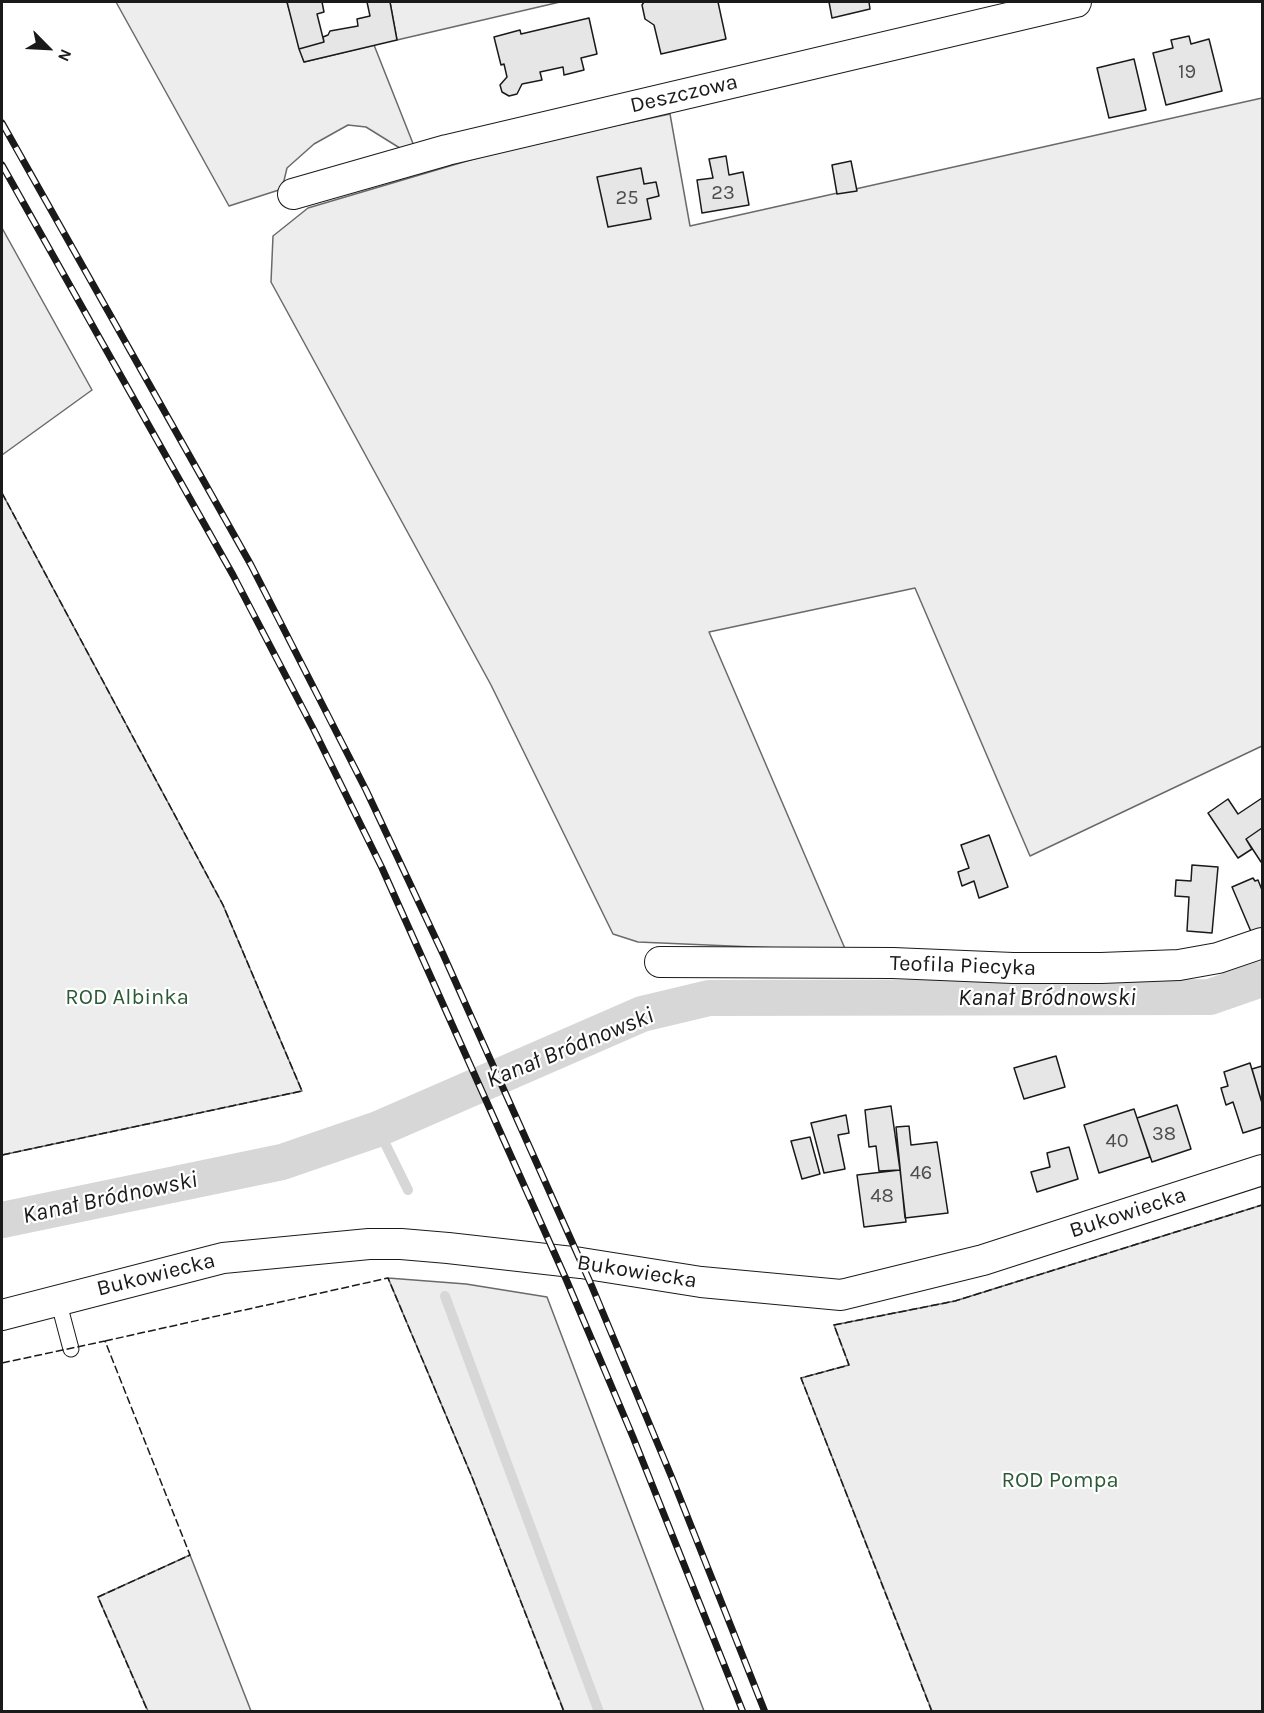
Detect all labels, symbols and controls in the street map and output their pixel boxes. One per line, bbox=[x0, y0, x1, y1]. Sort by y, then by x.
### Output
north arrow bbox=[18, 18, 78, 78]
text: N bbox=[54, 46, 76, 65]
house number: 19 bbox=[1178, 60, 1196, 84]
street label: Deszczowa bbox=[628, 69, 740, 119]
house number: 23 bbox=[711, 181, 735, 205]
house number: 25 bbox=[616, 186, 638, 210]
street label: Teofila Piecyka bbox=[889, 950, 1037, 982]
water label: Kanał Bródnowski bbox=[958, 984, 1136, 1012]
park label: ROD Albinka bbox=[65, 985, 189, 1011]
water label: Kanał Bródnowski bbox=[482, 1001, 658, 1095]
house number: 38 bbox=[1152, 1122, 1176, 1146]
house number: 40 bbox=[1105, 1129, 1129, 1153]
house number: 46 bbox=[910, 1161, 932, 1185]
water label: Kanał Bródnowski bbox=[20, 1165, 200, 1231]
street label: Bukowiecka bbox=[1066, 1182, 1190, 1244]
house number: 48 bbox=[870, 1184, 894, 1208]
street label: Bukowiecka bbox=[94, 1248, 218, 1302]
street label: Bukowiecka bbox=[575, 1249, 699, 1295]
park label: ROD Pompa bbox=[1001, 1468, 1119, 1494]

